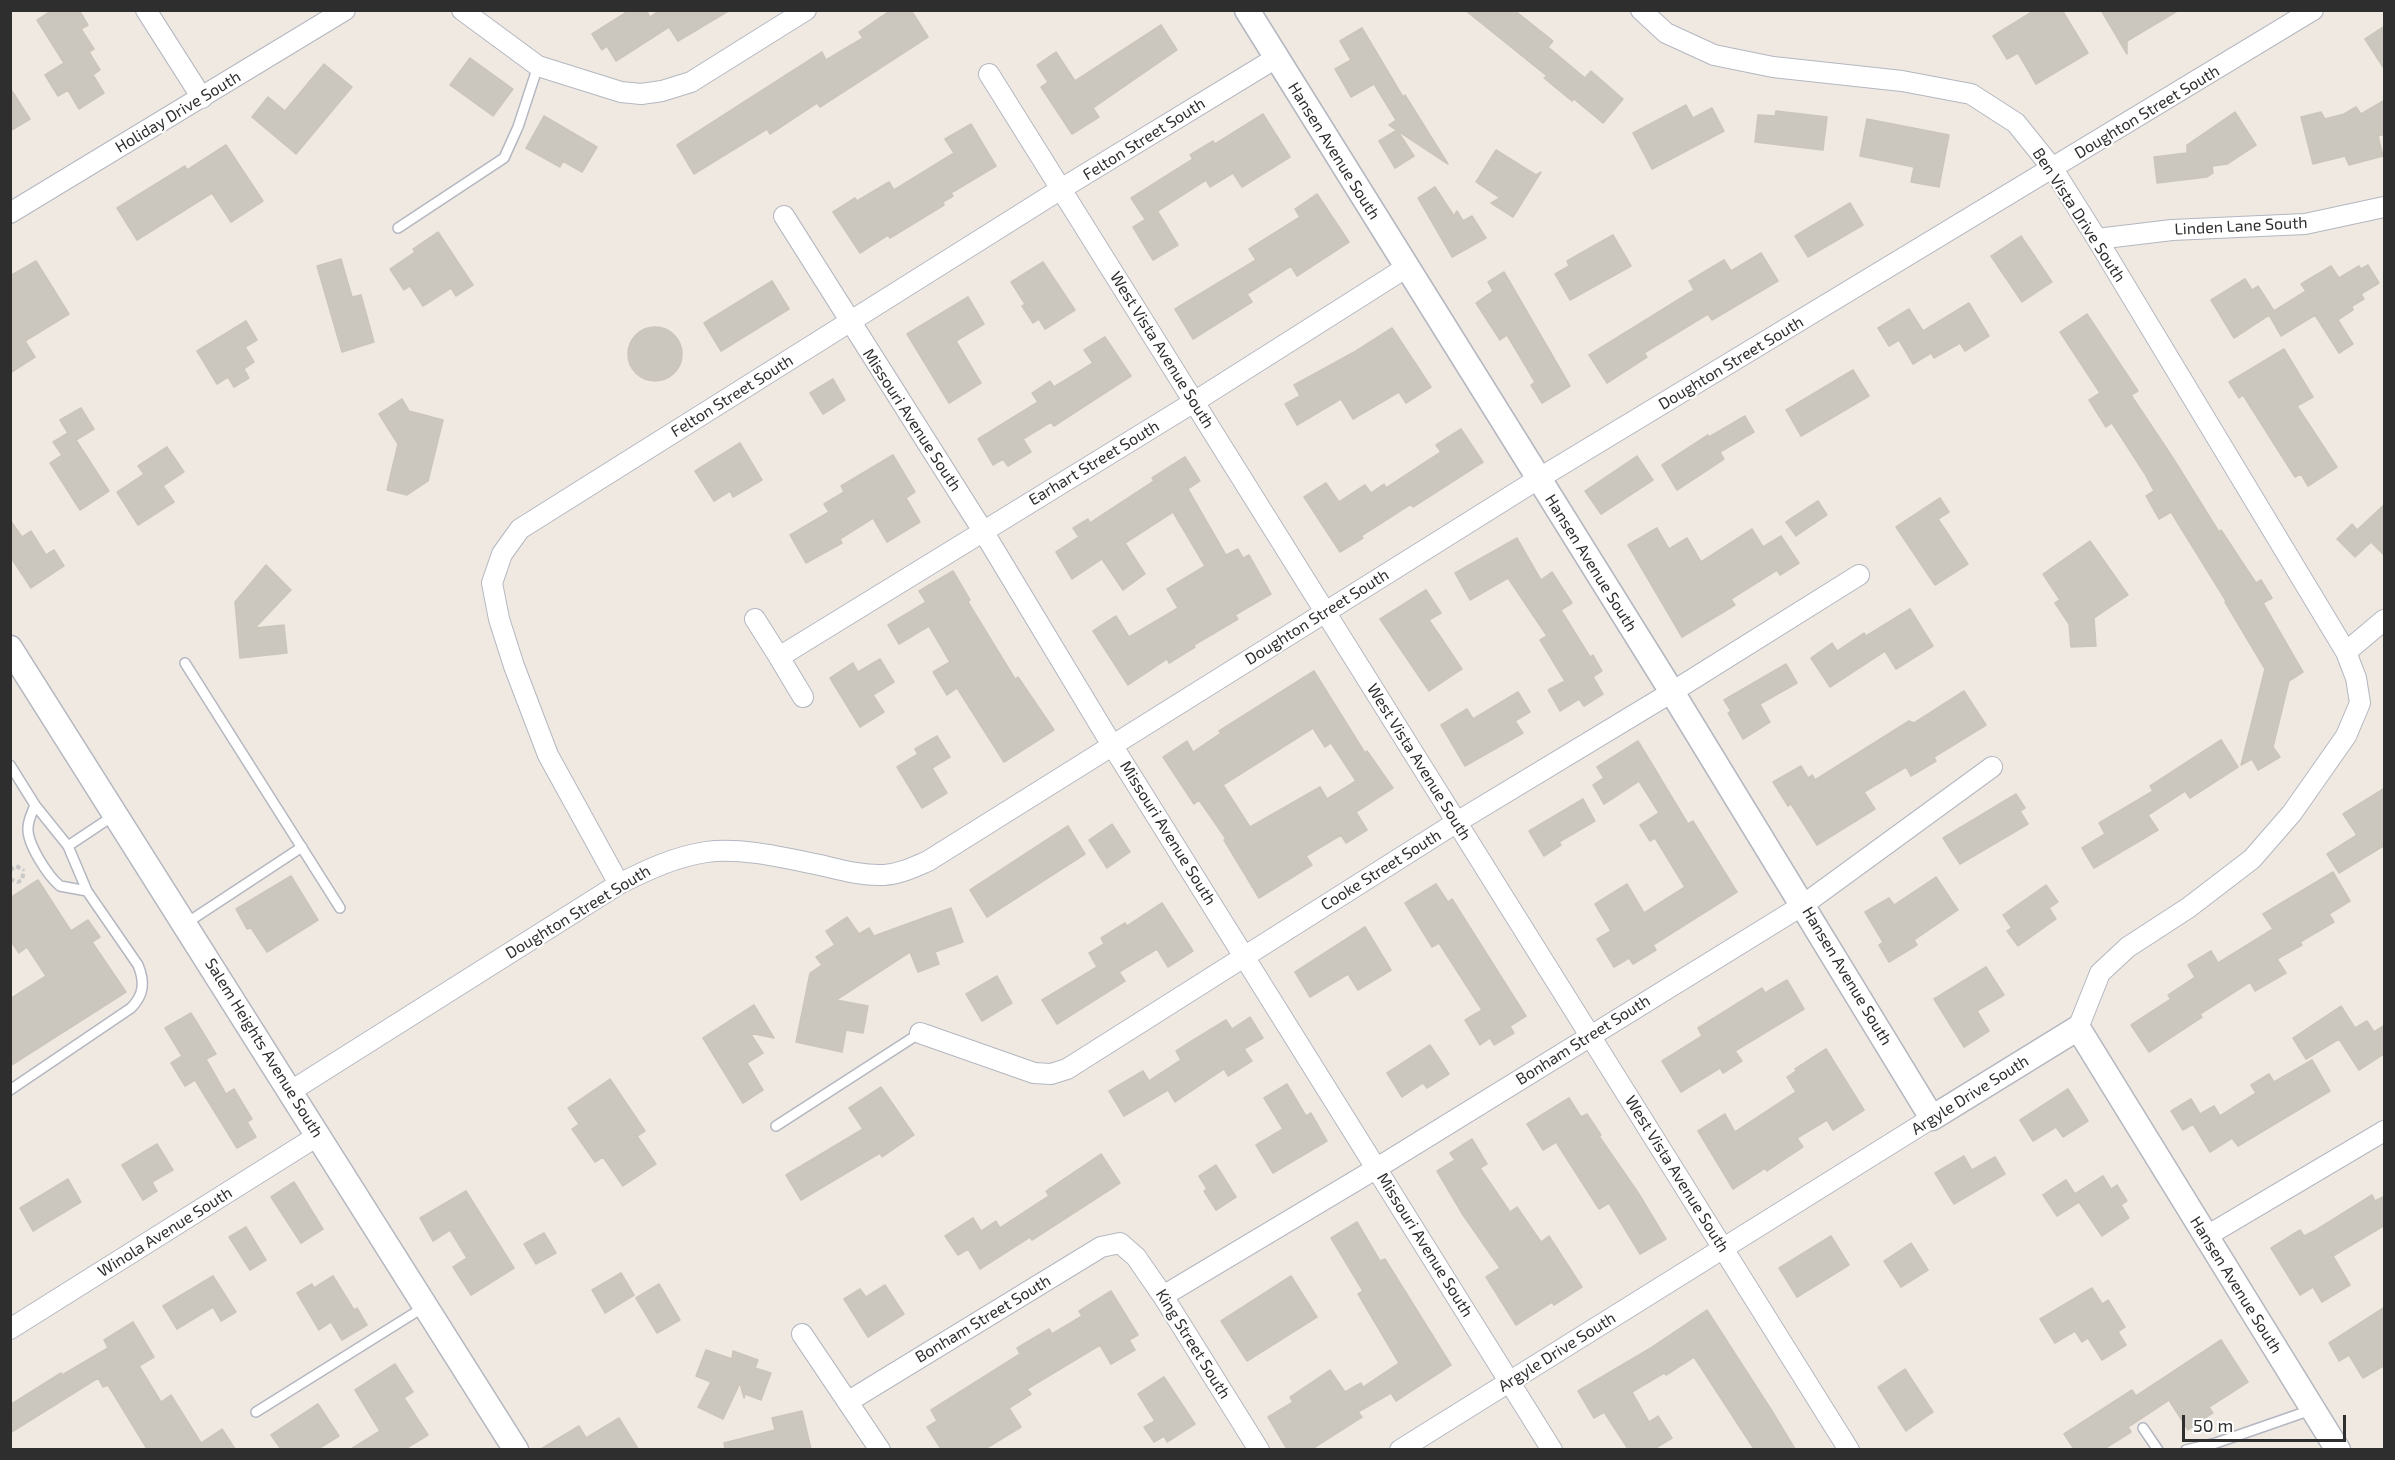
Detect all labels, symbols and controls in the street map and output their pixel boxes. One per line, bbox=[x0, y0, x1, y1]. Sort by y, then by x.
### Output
street label: Doughton Street South bbox=[2071, 61, 2223, 163]
street label: Holiday Drive South bbox=[112, 67, 244, 157]
street label: Hansen Avenue South bbox=[1284, 79, 1384, 223]
street label: Felton Street South bbox=[1079, 94, 1209, 184]
street label: Ben Vista Drive South bbox=[2029, 144, 2129, 286]
street label: Linden Lane South bbox=[2174, 213, 2308, 239]
street label: West Vista Avenue South bbox=[1106, 268, 1218, 432]
street label: Doughton Street South bbox=[1655, 312, 1807, 414]
street label: Missouri Avenue South bbox=[859, 345, 965, 495]
street label: Felton Street South bbox=[667, 351, 797, 441]
street label: Earhart Street South bbox=[1025, 416, 1163, 510]
street label: Hansen Avenue South bbox=[1541, 491, 1641, 635]
street label: Doughton Street South bbox=[1242, 565, 1392, 669]
street label: West Vista Avenue South bbox=[1363, 680, 1475, 844]
street label: Missouri Avenue South bbox=[1116, 757, 1220, 909]
street label: Cooke Street South bbox=[1317, 825, 1445, 915]
street label: Doughton Street South bbox=[502, 861, 654, 963]
street label: Hansen Avenue South bbox=[1798, 903, 1896, 1049]
street label: Salem Heights Avenue South bbox=[201, 955, 327, 1141]
street label: Bonham Street South bbox=[1512, 991, 1654, 1089]
street label: Argyle Drive South bbox=[1908, 1051, 2032, 1139]
street label: West Vista Avenue South bbox=[1621, 1092, 1733, 1256]
street label: Missouri Avenue South bbox=[1373, 1169, 1477, 1321]
street label: Winola Avenue South bbox=[94, 1183, 236, 1281]
street label: Hansen Avenue South bbox=[2186, 1213, 2286, 1357]
street label: Bonham Street South bbox=[912, 1271, 1054, 1367]
street label: King Street South bbox=[1152, 1286, 1234, 1402]
street label: Argyle Drive South bbox=[1495, 1308, 1619, 1396]
scale bar bbox=[2185, 1403, 2348, 1441]
text: 50 m bbox=[2193, 1414, 2233, 1436]

